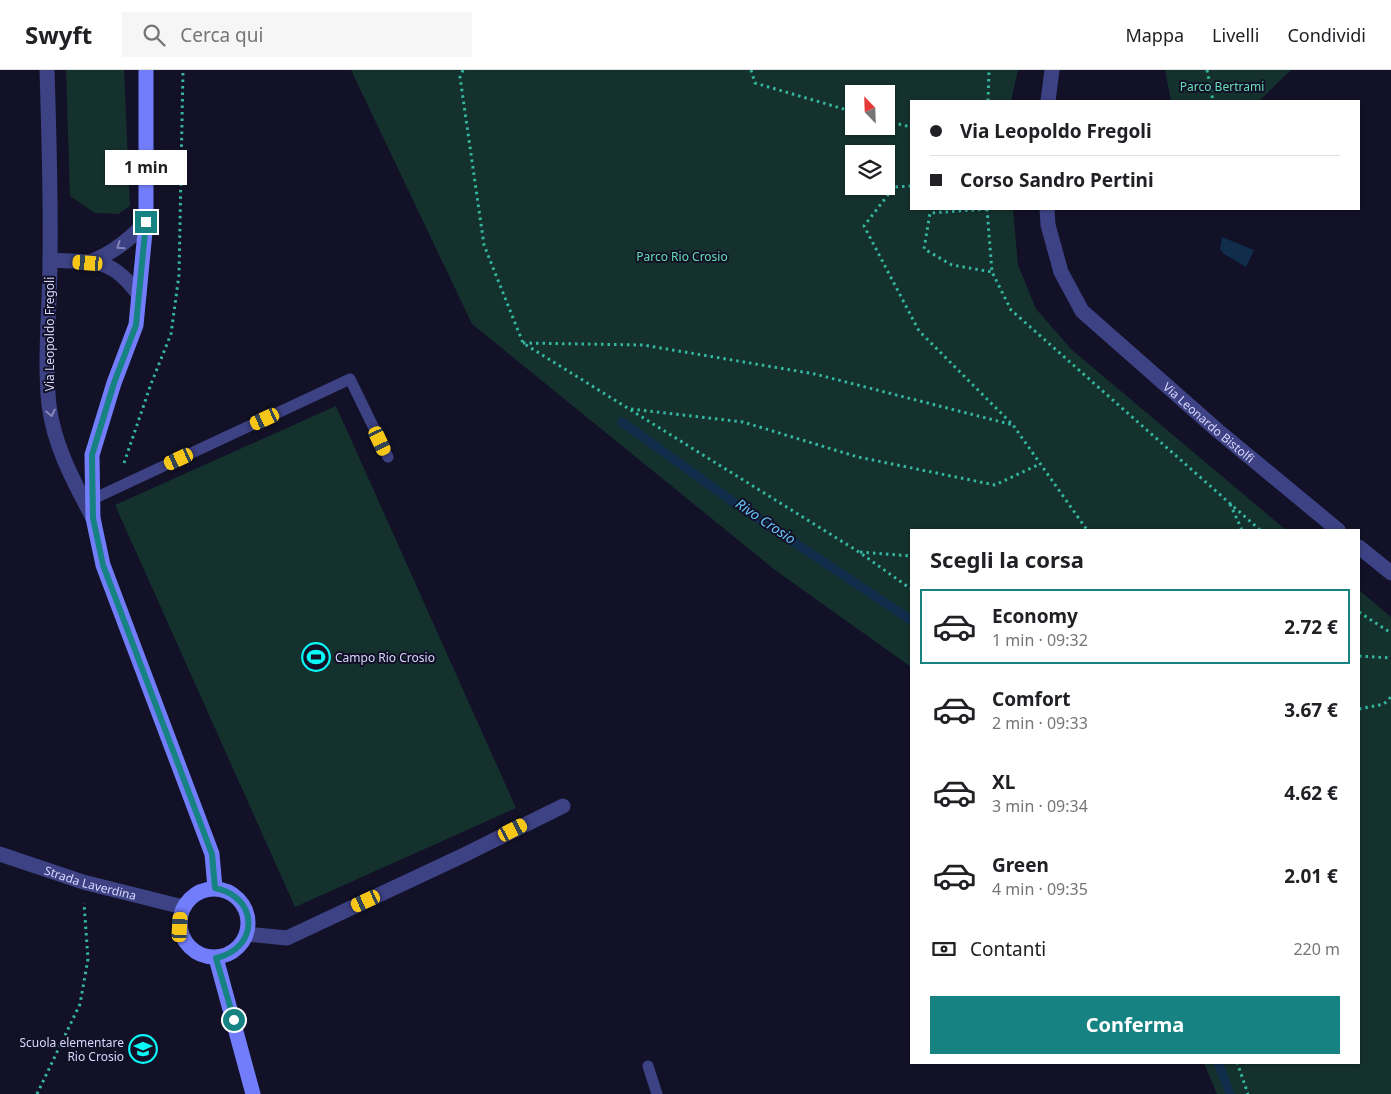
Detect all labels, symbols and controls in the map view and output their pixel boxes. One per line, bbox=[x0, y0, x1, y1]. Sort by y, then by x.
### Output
search box bbox=[122, 12, 472, 57]
text: Swyft bbox=[25, 18, 92, 51]
icon: search bbox=[140, 21, 168, 49]
text: Cerca qui bbox=[180, 22, 263, 48]
text: Mappa bbox=[1125, 23, 1184, 47]
text: Livelli bbox=[1212, 23, 1259, 47]
text: Condividi bbox=[1287, 23, 1366, 47]
park label: Parco Bertrami bbox=[1180, 78, 1264, 95]
north arrow bbox=[845, 85, 895, 135]
map controls bbox=[845, 85, 895, 195]
text: Via Leopoldo Fregoli bbox=[960, 118, 1152, 144]
button: layers bbox=[845, 145, 895, 195]
callout: 1 min bbox=[105, 150, 187, 184]
text: 1 min bbox=[124, 156, 168, 178]
text: Corso Sandro Pertini bbox=[960, 167, 1154, 193]
route end bbox=[135, 211, 157, 233]
one-way arrow bbox=[116, 240, 126, 249]
park label: Parco Rio Crosio bbox=[636, 248, 728, 265]
car bbox=[72, 254, 103, 272]
street label: Via Leopoldo Fregoli bbox=[41, 277, 58, 391]
street label: Via Leonardo Bistolfi bbox=[1160, 378, 1259, 466]
car bbox=[248, 406, 281, 432]
one-way arrow bbox=[45, 409, 56, 418]
car bbox=[366, 424, 393, 458]
car bbox=[162, 446, 195, 472]
water label: Rivo Crosio bbox=[732, 494, 800, 548]
text: Scegli la corsa bbox=[930, 544, 1084, 574]
text: Economy bbox=[992, 603, 1078, 629]
icon: car bbox=[932, 604, 977, 649]
text: 2.72 € bbox=[1284, 614, 1338, 640]
text: 1 min · 09:32 bbox=[992, 629, 1088, 651]
sports icon: Campo Rio Crosio bbox=[301, 642, 331, 672]
place label: Campo Rio Crosio bbox=[335, 649, 435, 666]
text: Comfort bbox=[992, 686, 1071, 712]
icon: car bbox=[932, 687, 977, 732]
text: 3.67 € bbox=[1284, 697, 1338, 723]
text: 2 min · 09:33 bbox=[992, 712, 1088, 734]
text: XL bbox=[992, 769, 1015, 795]
icon: car bbox=[932, 770, 977, 815]
text: 4.62 € bbox=[1284, 780, 1338, 806]
text: 3 min · 09:34 bbox=[992, 795, 1088, 817]
car bbox=[496, 817, 529, 843]
text: Green bbox=[992, 852, 1049, 878]
icon: car bbox=[932, 853, 977, 898]
street label: Strada Laverdina bbox=[42, 861, 138, 904]
text: 2.01 € bbox=[1284, 863, 1338, 889]
text: 4 min · 09:35 bbox=[992, 878, 1088, 900]
car bbox=[349, 888, 382, 914]
car bbox=[171, 912, 188, 942]
icon: cash bbox=[930, 935, 958, 963]
text: Contanti bbox=[970, 936, 1046, 962]
text: 220 m bbox=[1293, 938, 1340, 960]
button: Conferma bbox=[930, 996, 1340, 1054]
route start bbox=[223, 1009, 245, 1031]
place label: Scuola elementare Rio Crosio bbox=[19, 1034, 124, 1065]
school or university icon: Scuola elementare Rio Crosio bbox=[128, 1034, 158, 1064]

